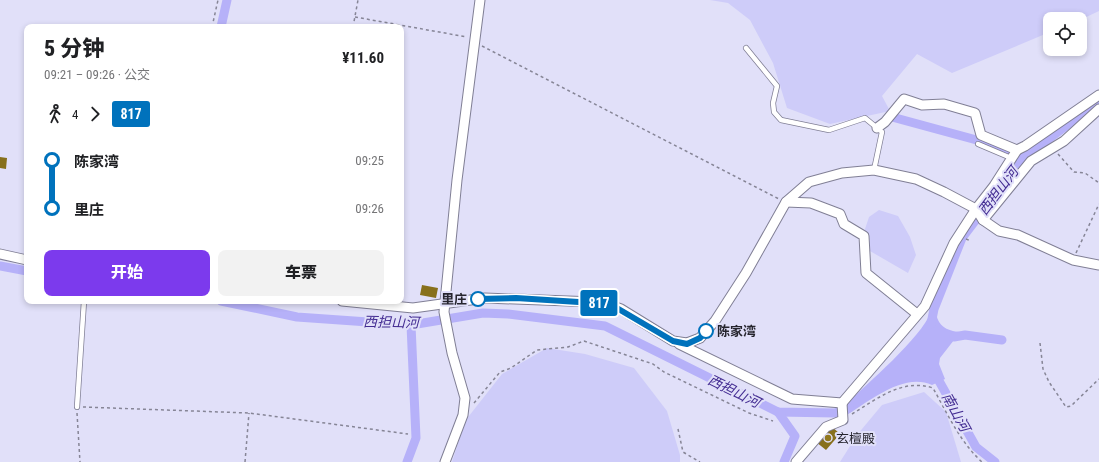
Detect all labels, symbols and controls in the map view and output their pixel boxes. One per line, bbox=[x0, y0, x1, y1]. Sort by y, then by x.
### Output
map controls bbox=[1043, 12, 1087, 56]
button: locate bbox=[1043, 12, 1087, 56]
text: 5 分钟 bbox=[44, 36, 104, 61]
text: ¥11.60 bbox=[342, 49, 384, 67]
text: 09:21 – 09:26 · 公交 bbox=[44, 67, 150, 82]
icon: walk bbox=[44, 103, 66, 125]
icon: forward bbox=[84, 103, 106, 125]
text: 817 bbox=[120, 106, 142, 122]
text: 4 bbox=[72, 107, 78, 122]
text: 陈家湾 bbox=[74, 153, 119, 171]
text: 09:25 bbox=[355, 153, 384, 168]
water label: 西担山河 bbox=[975, 161, 1023, 218]
text: 里庄 bbox=[74, 201, 104, 219]
text: 09:26 bbox=[355, 201, 384, 216]
button: 开始 bbox=[44, 250, 210, 296]
button: 车票 bbox=[218, 250, 384, 296]
line badge: 817 bbox=[576, 290, 622, 316]
marker: 里庄 bbox=[470, 291, 486, 307]
place label: 里庄 bbox=[441, 292, 467, 307]
text: 817 bbox=[588, 295, 610, 311]
water label: 西担山河 bbox=[363, 314, 422, 331]
marker: 陈家湾 bbox=[698, 323, 714, 339]
place label: 陈家湾 bbox=[717, 324, 756, 339]
water label: 西担山河 bbox=[705, 372, 765, 412]
water label: 南山河 bbox=[939, 390, 975, 437]
place label: 玄檀殿 bbox=[836, 431, 875, 446]
marker: 玄檀殿 bbox=[823, 433, 833, 443]

